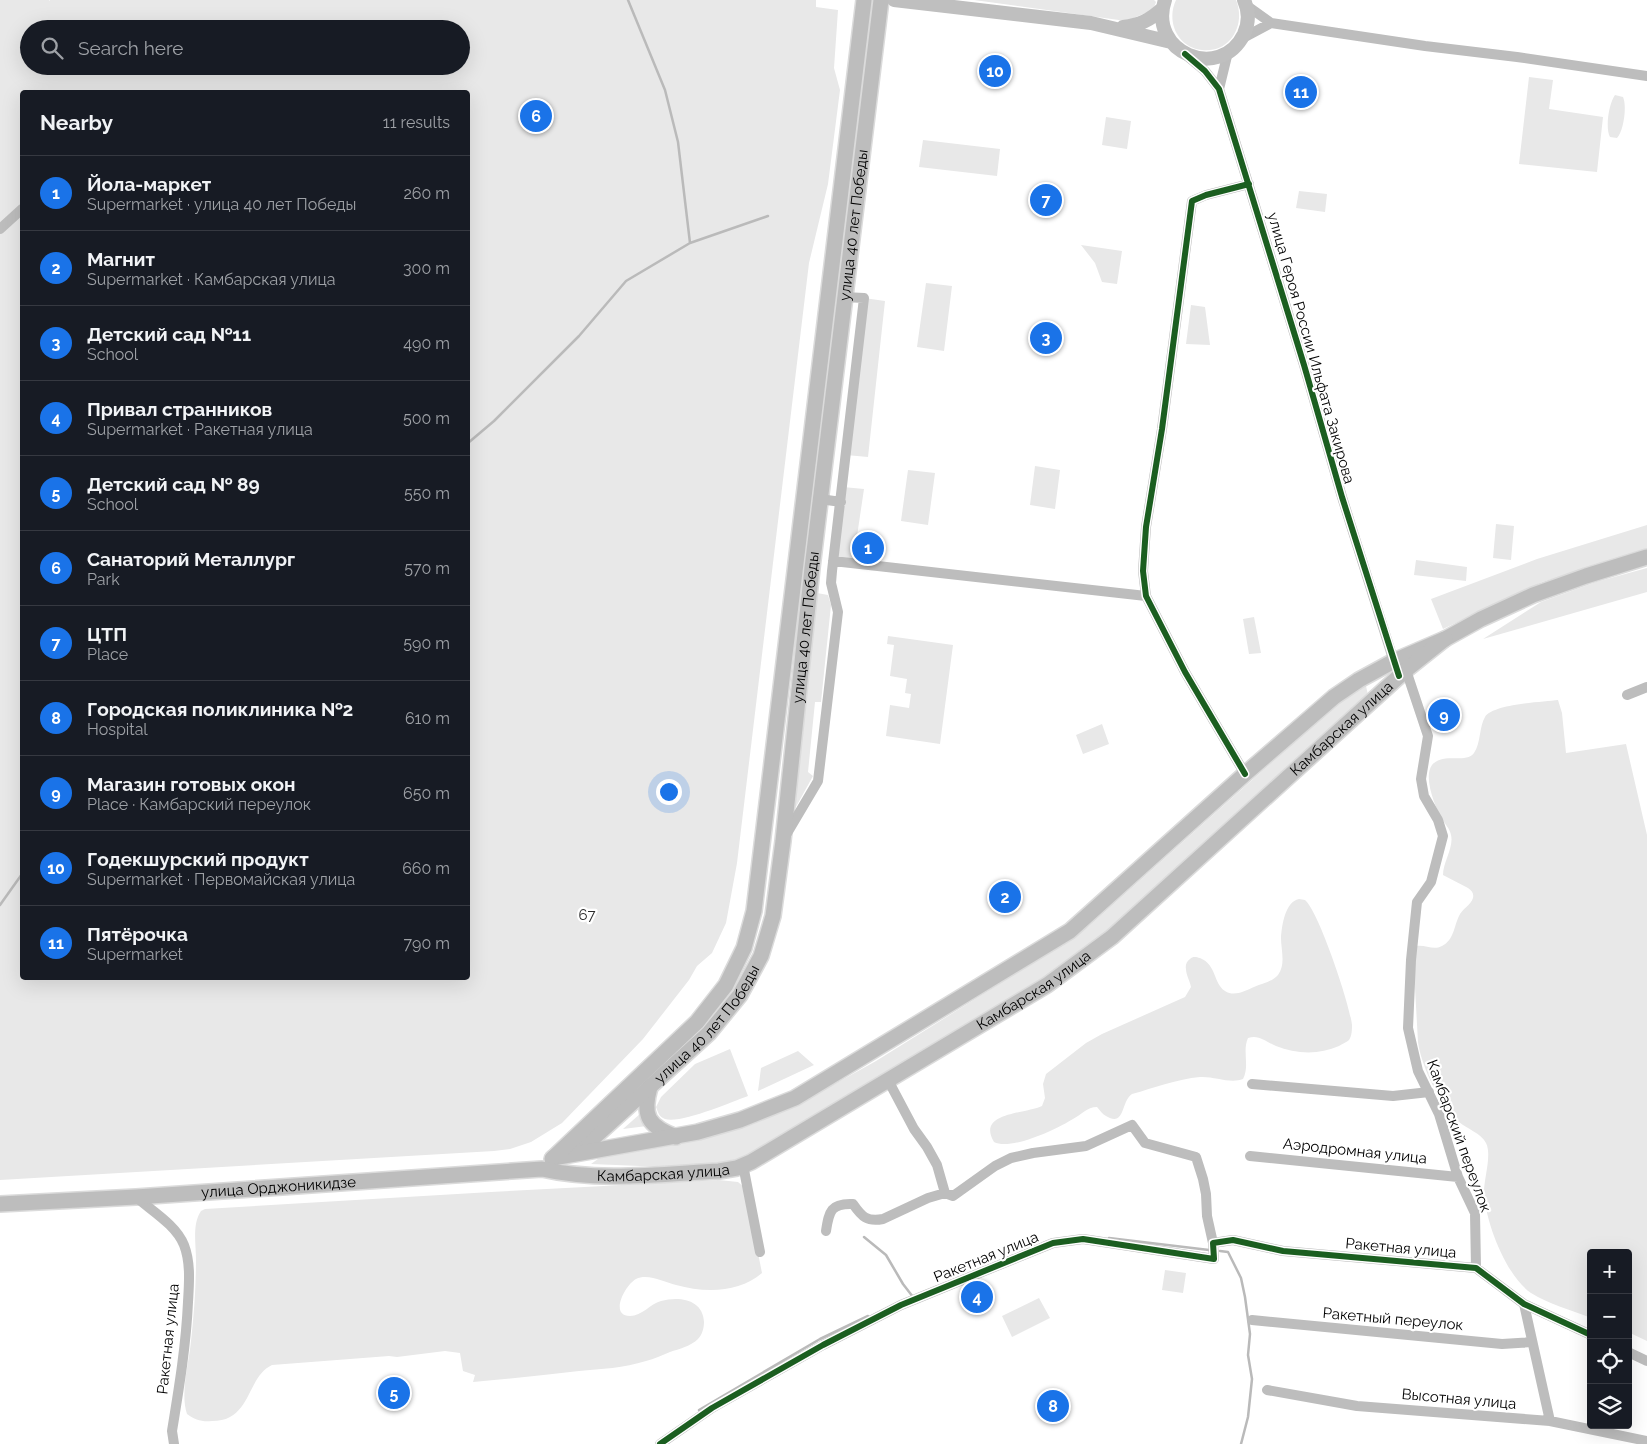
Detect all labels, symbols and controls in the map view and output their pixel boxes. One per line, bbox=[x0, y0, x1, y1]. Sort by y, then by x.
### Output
search box bbox=[20, 20, 470, 75]
icon: search bbox=[38, 34, 66, 62]
text: Search here bbox=[78, 37, 184, 59]
pin: 10 bbox=[979, 52, 1011, 90]
pin: 11 bbox=[1285, 73, 1317, 111]
pin: 6 bbox=[520, 97, 552, 135]
text: Nearby bbox=[40, 110, 113, 135]
text: 11 results bbox=[383, 113, 450, 132]
street label: улица 40 лет Победы bbox=[836, 149, 872, 302]
text: Йола-маркет bbox=[87, 173, 211, 195]
pin: 7 bbox=[1030, 181, 1062, 219]
text: 1 bbox=[52, 184, 60, 203]
text: 260 m bbox=[403, 184, 450, 203]
text: Supermarket · улица 40 лет Победы bbox=[87, 195, 356, 214]
street label: улица Героя России Ильфата Закирова bbox=[1264, 210, 1358, 486]
text: Магнит bbox=[87, 248, 155, 270]
text: 2 bbox=[51, 259, 61, 278]
text: 300 m bbox=[403, 259, 450, 278]
text: Supermarket · Камбарская улица bbox=[87, 270, 335, 289]
pin: 3 bbox=[1030, 319, 1062, 357]
text: Детский сад №11 bbox=[87, 323, 251, 345]
text: 3 bbox=[52, 334, 60, 353]
text: 490 m bbox=[403, 334, 450, 353]
text: School bbox=[87, 345, 138, 364]
text: Привал странников bbox=[87, 398, 272, 420]
text: 4 bbox=[51, 409, 61, 428]
text: 500 m bbox=[403, 409, 450, 428]
text: Supermarket · Ракетная улица bbox=[87, 420, 313, 439]
text: Детский сад № 89 bbox=[87, 473, 260, 495]
text: 5 bbox=[52, 484, 60, 503]
text: 550 m bbox=[404, 484, 450, 503]
text: School bbox=[87, 495, 138, 514]
pin: 1 bbox=[852, 529, 884, 567]
text: Санаторий Металлург bbox=[87, 548, 295, 570]
street label: улица 40 лет Победы bbox=[789, 551, 823, 704]
text: 6 bbox=[51, 559, 61, 578]
text: 570 m bbox=[404, 559, 450, 578]
text: Park bbox=[87, 570, 120, 589]
text: ЦТП bbox=[87, 623, 127, 645]
text: 7 bbox=[52, 634, 60, 653]
text: 590 m bbox=[403, 634, 450, 653]
text: Place bbox=[87, 645, 128, 664]
street label: Камбарская улица bbox=[1286, 677, 1397, 780]
pin: 9 bbox=[1428, 696, 1460, 734]
text: Городская поликлиника №2 bbox=[87, 698, 353, 720]
text: 8 bbox=[51, 709, 61, 728]
text: 610 m bbox=[405, 709, 450, 728]
text: Hospital bbox=[87, 720, 148, 739]
text: Магазин готовых окон bbox=[87, 773, 295, 795]
your location bbox=[656, 779, 682, 805]
text: 9 bbox=[51, 784, 61, 803]
text: 650 m bbox=[403, 784, 450, 803]
text: Place · Камбарский переулок bbox=[87, 795, 311, 814]
text: Годекшурский продукт bbox=[87, 848, 309, 870]
text: 10 bbox=[47, 859, 65, 878]
text: 660 m bbox=[402, 859, 450, 878]
text: Supermarket · Первомайская улица bbox=[87, 870, 355, 889]
pin: 2 bbox=[989, 878, 1021, 916]
park label: 67 bbox=[578, 906, 596, 924]
text: Пятёрочка bbox=[87, 923, 188, 945]
text: 11 bbox=[48, 934, 64, 953]
text: 790 m bbox=[404, 934, 450, 953]
text: Supermarket bbox=[87, 945, 183, 964]
street label: Камбарская улица bbox=[973, 947, 1094, 1034]
street label: улица 40 лет Победы bbox=[651, 962, 763, 1087]
street label: Камбарский переулок bbox=[1423, 1057, 1495, 1215]
street label: Аэродромная улица bbox=[1282, 1134, 1428, 1168]
street label: Камбарская улица bbox=[597, 1160, 731, 1185]
street label: улица Орджоникидзе bbox=[200, 1173, 357, 1201]
street label: Ракетная улица bbox=[931, 1228, 1041, 1286]
street label: Ракетная улица bbox=[1345, 1234, 1457, 1262]
map controls bbox=[1587, 1249, 1632, 1429]
button: + bbox=[1587, 1249, 1632, 1294]
pin: 4 bbox=[961, 1278, 993, 1316]
street label: Ракетная улица bbox=[153, 1283, 183, 1395]
button: − bbox=[1587, 1294, 1632, 1339]
street label: Ракетный переулок bbox=[1322, 1304, 1464, 1334]
button: locate bbox=[1587, 1339, 1632, 1384]
pin: 5 bbox=[378, 1374, 410, 1412]
button: layers bbox=[1587, 1384, 1632, 1429]
street label: Высотная улица bbox=[1401, 1385, 1517, 1413]
pin: 8 bbox=[1037, 1387, 1069, 1425]

